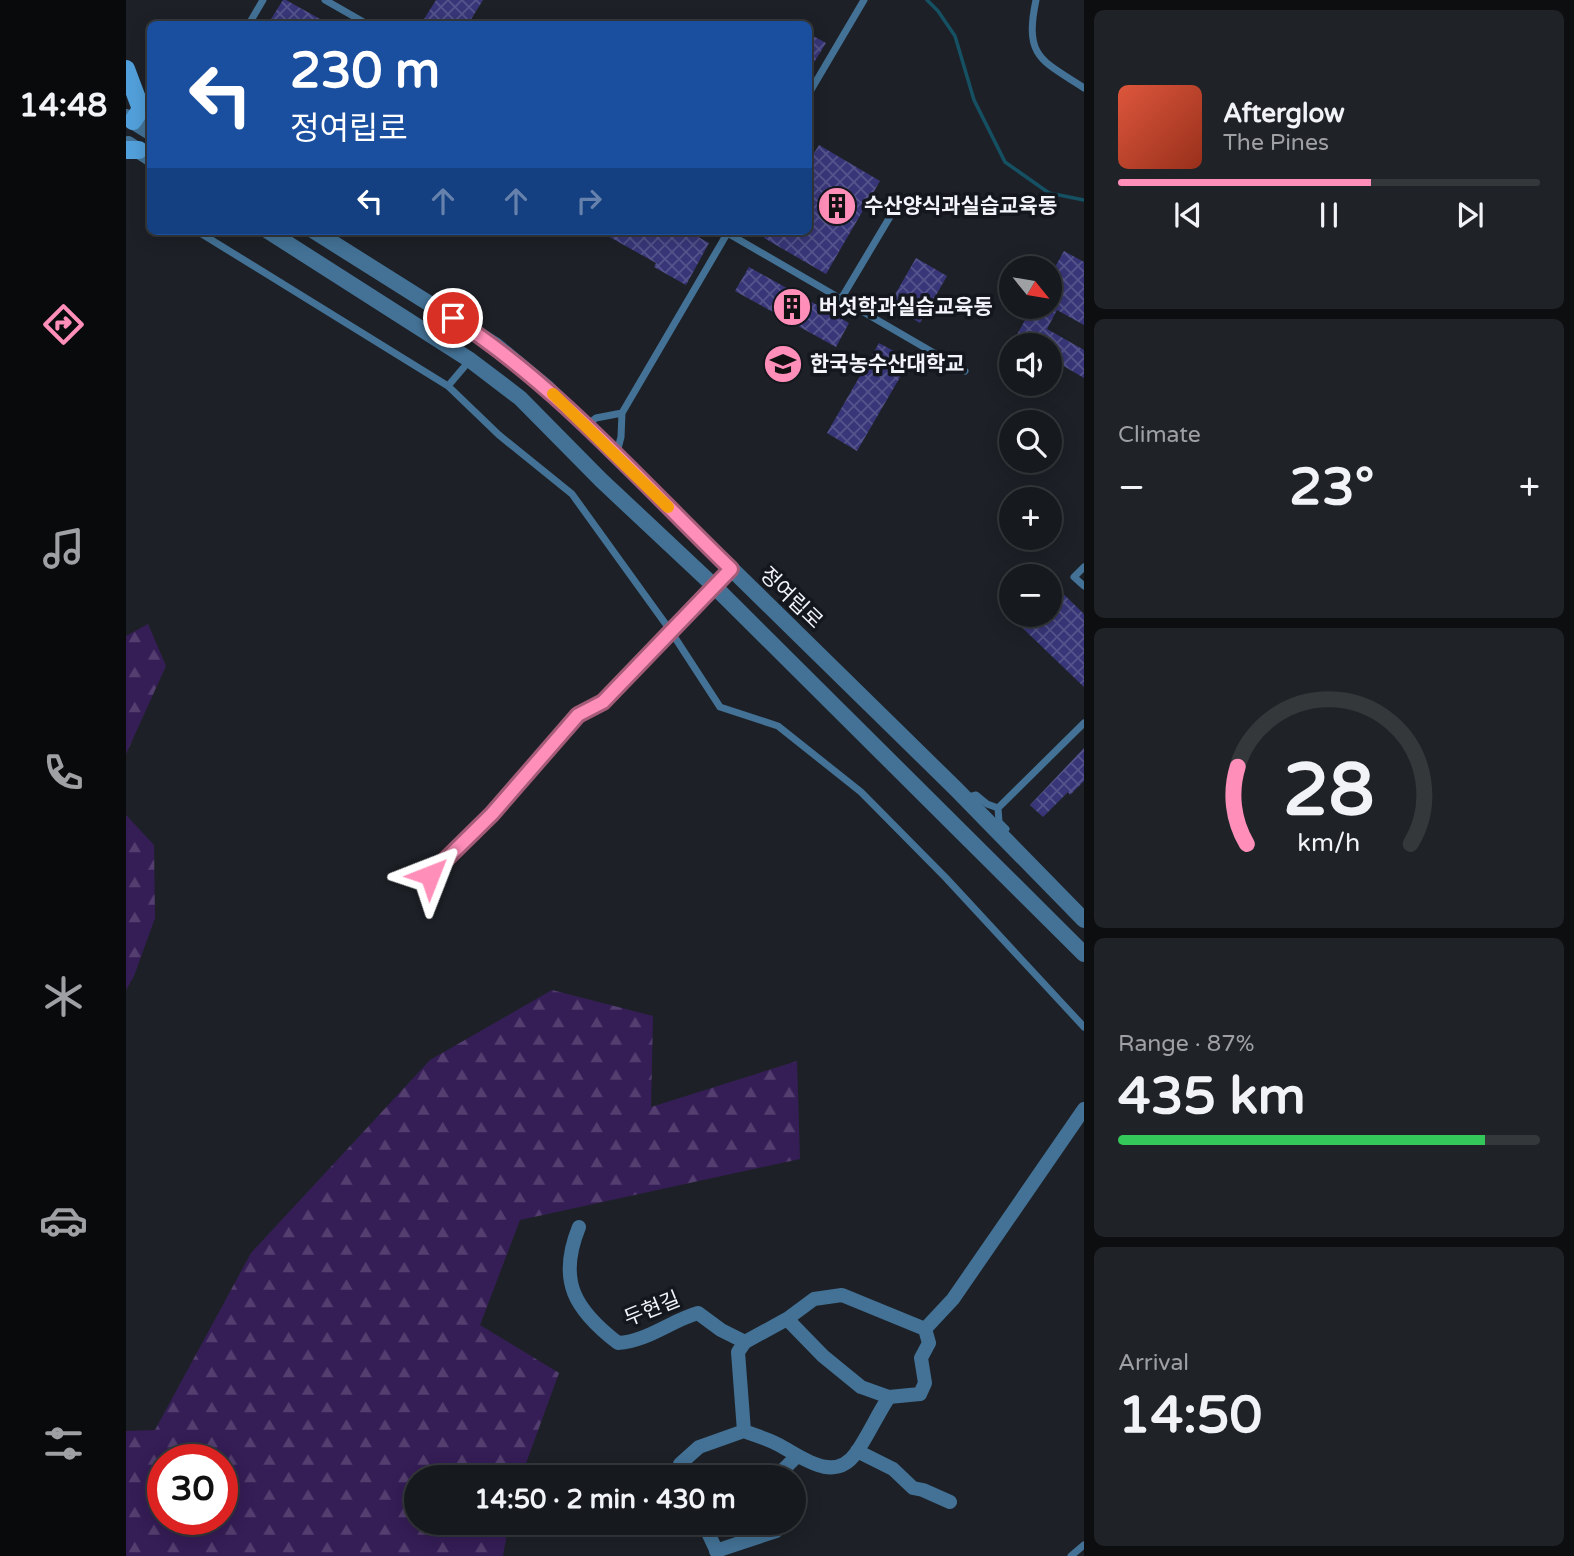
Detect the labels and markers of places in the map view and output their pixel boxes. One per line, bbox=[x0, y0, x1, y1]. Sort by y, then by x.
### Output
building icon: 수산양식과실습교육동 bbox=[816, 185, 858, 227]
place label: 수산양식과실습교육동 bbox=[864, 194, 1057, 219]
building icon: 버섯학과실습교육동 bbox=[771, 286, 813, 328]
pin bbox=[423, 288, 483, 348]
place label: 버섯학과실습교육동 bbox=[819, 295, 993, 320]
school or university icon: 한국농수산대학교 bbox=[762, 343, 804, 385]
place label: 한국농수산대학교 bbox=[810, 352, 965, 377]

